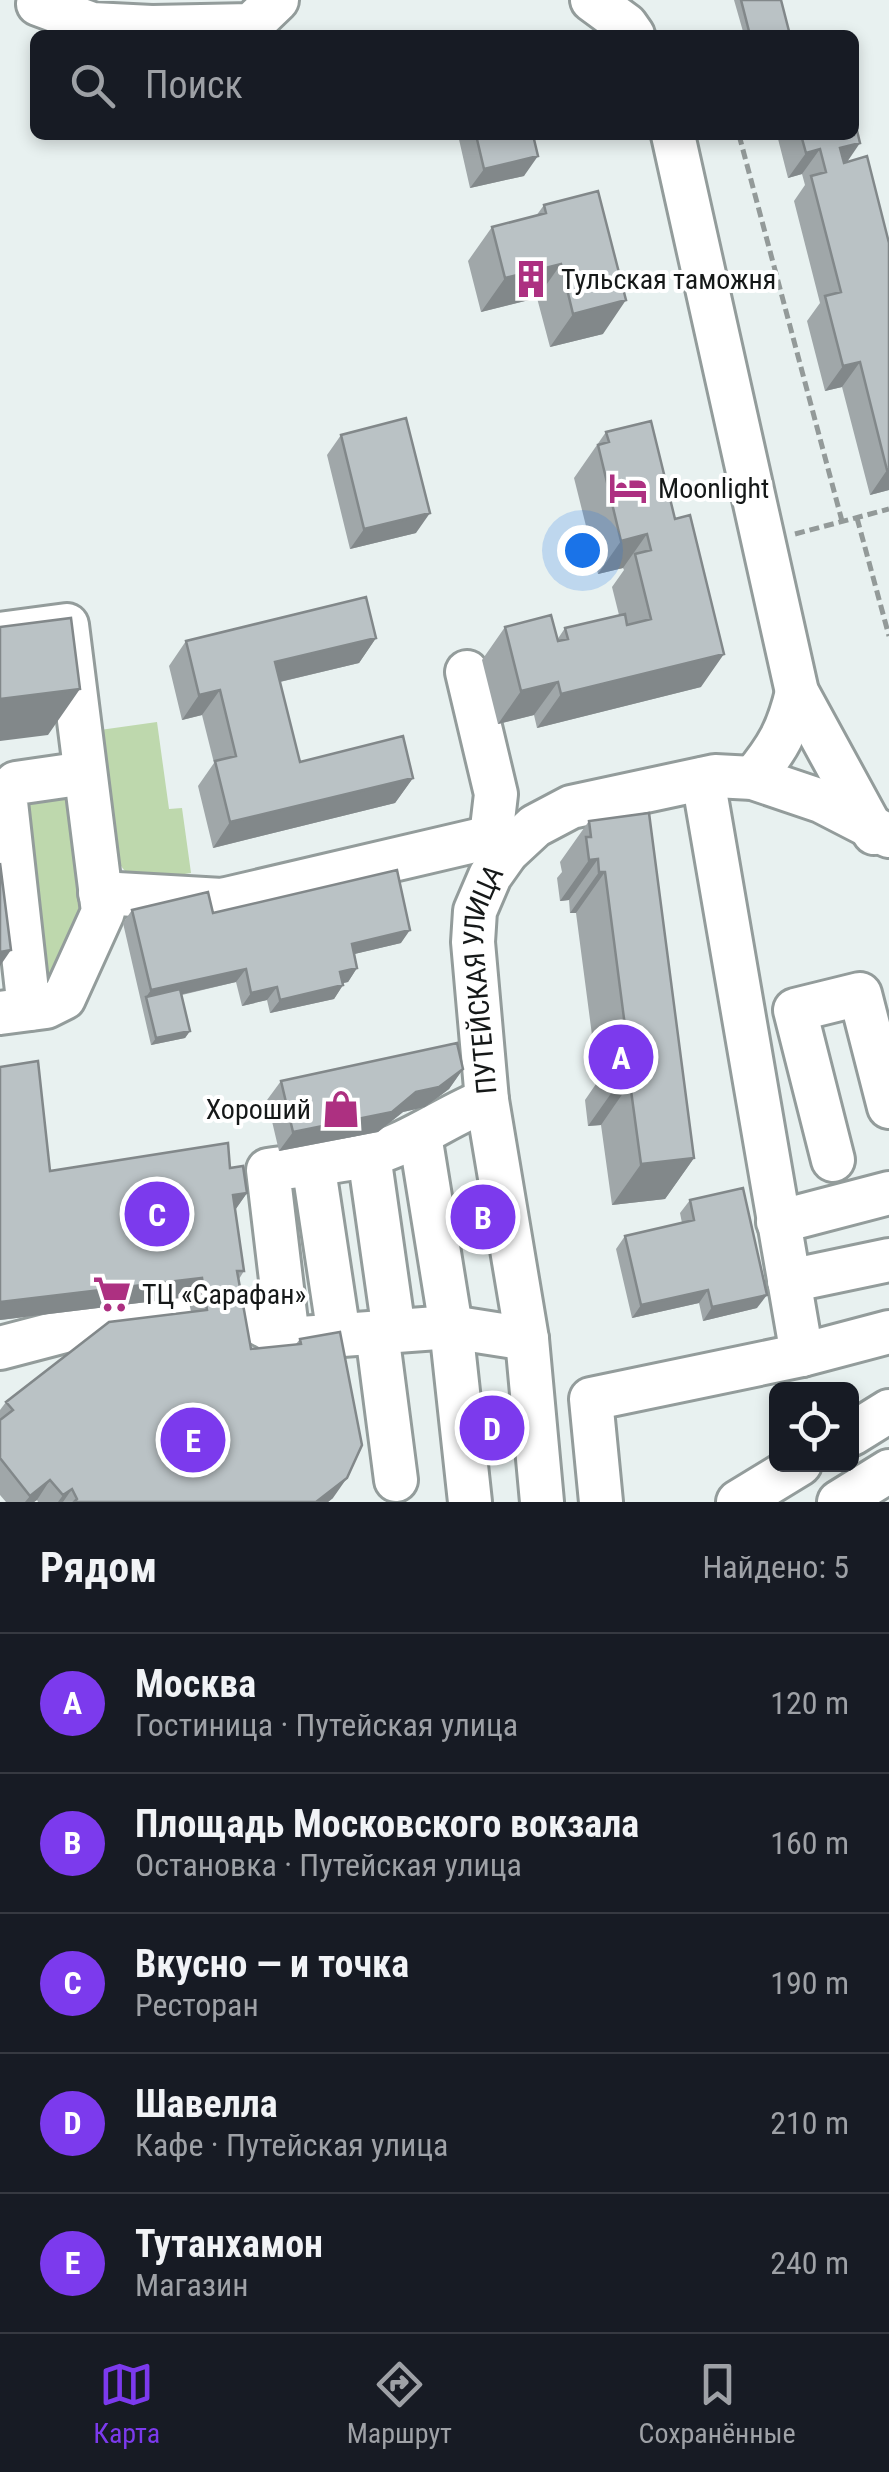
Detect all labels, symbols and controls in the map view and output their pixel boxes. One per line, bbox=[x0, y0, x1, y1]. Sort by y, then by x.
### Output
search box bbox=[30, 30, 859, 140]
icon: search bbox=[65, 58, 120, 113]
text: Поиск bbox=[145, 63, 243, 107]
building icon: Тульская таможня bbox=[510, 258, 552, 300]
place label: Тульская таможня bbox=[561, 263, 776, 296]
hotel icon: Moonlight bbox=[607, 467, 649, 509]
place label: Moonlight bbox=[658, 472, 769, 505]
your location bbox=[557, 525, 608, 576]
street label: ПУТЕЙСКАЯ УЛИЦА bbox=[456, 858, 509, 1096]
pin: A bbox=[588, 1020, 654, 1094]
shop icon: Хороший bbox=[320, 1088, 362, 1130]
place label: Хороший bbox=[206, 1093, 311, 1126]
pin: C bbox=[124, 1176, 190, 1252]
pin: B bbox=[450, 1180, 516, 1254]
supermarket icon: ТЦ «Сарафан» bbox=[91, 1273, 133, 1315]
place label: ТЦ «Сарафан» bbox=[142, 1278, 306, 1311]
map controls bbox=[769, 1382, 859, 1472]
button: locate bbox=[769, 1382, 859, 1472]
pin: D bbox=[460, 1390, 524, 1466]
pin: E bbox=[160, 1402, 226, 1478]
text: Рядом bbox=[40, 1543, 157, 1592]
text: Найдено: 5 bbox=[702, 1548, 849, 1586]
text: Москва bbox=[135, 1662, 256, 1706]
text: A bbox=[63, 1684, 82, 1722]
text: 120 m bbox=[770, 1684, 849, 1722]
text: Гостиница · Путейская улица bbox=[135, 1706, 518, 1744]
text: Площадь Московского вокзала bbox=[135, 1802, 639, 1846]
text: B bbox=[64, 1824, 81, 1862]
text: 160 m bbox=[770, 1824, 849, 1862]
text: Остановка · Путейская улица bbox=[135, 1846, 522, 1884]
text: Вкусно — и точка bbox=[135, 1942, 409, 1986]
text: C bbox=[63, 1964, 82, 2002]
text: 190 m bbox=[770, 1964, 849, 2002]
text: Ресторан bbox=[135, 1986, 259, 2024]
text: Шавелла bbox=[135, 2082, 278, 2126]
text: D bbox=[63, 2104, 82, 2142]
text: 210 m bbox=[770, 2104, 849, 2142]
text: Кафе · Путейская улица bbox=[135, 2126, 448, 2164]
text: Тутанхамон bbox=[135, 2222, 323, 2266]
text: E bbox=[65, 2244, 80, 2282]
text: 240 m bbox=[770, 2244, 849, 2282]
text: Магазин bbox=[135, 2266, 249, 2304]
tab: Карта bbox=[93, 2357, 160, 2450]
tab: Маршрут bbox=[347, 2357, 452, 2450]
tab: Сохранённые bbox=[639, 2357, 796, 2450]

